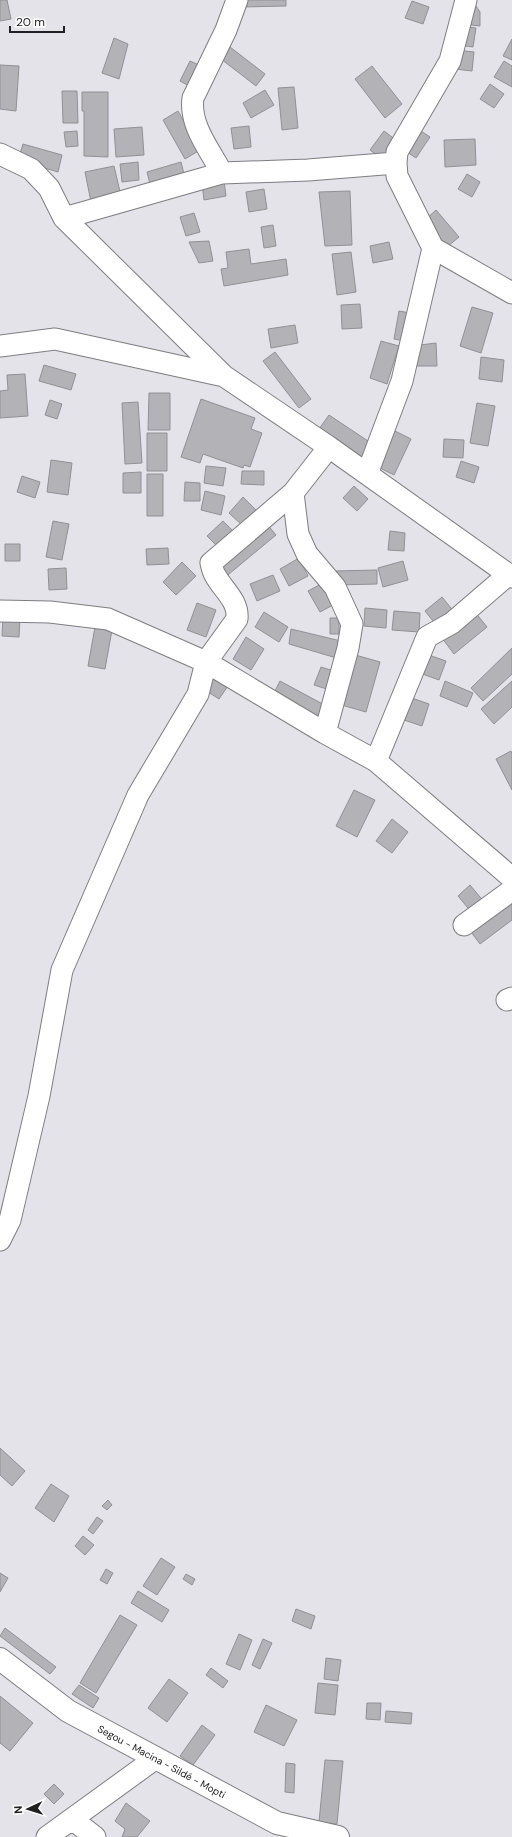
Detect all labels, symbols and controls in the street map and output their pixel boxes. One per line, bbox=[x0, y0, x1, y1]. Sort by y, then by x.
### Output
scale bar bbox=[10, 8, 64, 34]
text: 20 m bbox=[16, 14, 45, 30]
street label: Segou - Macina - Sildé - Mopti bbox=[95, 1722, 228, 1801]
north arrow bbox=[8, 1789, 48, 1829]
text: N bbox=[11, 1805, 25, 1814]

